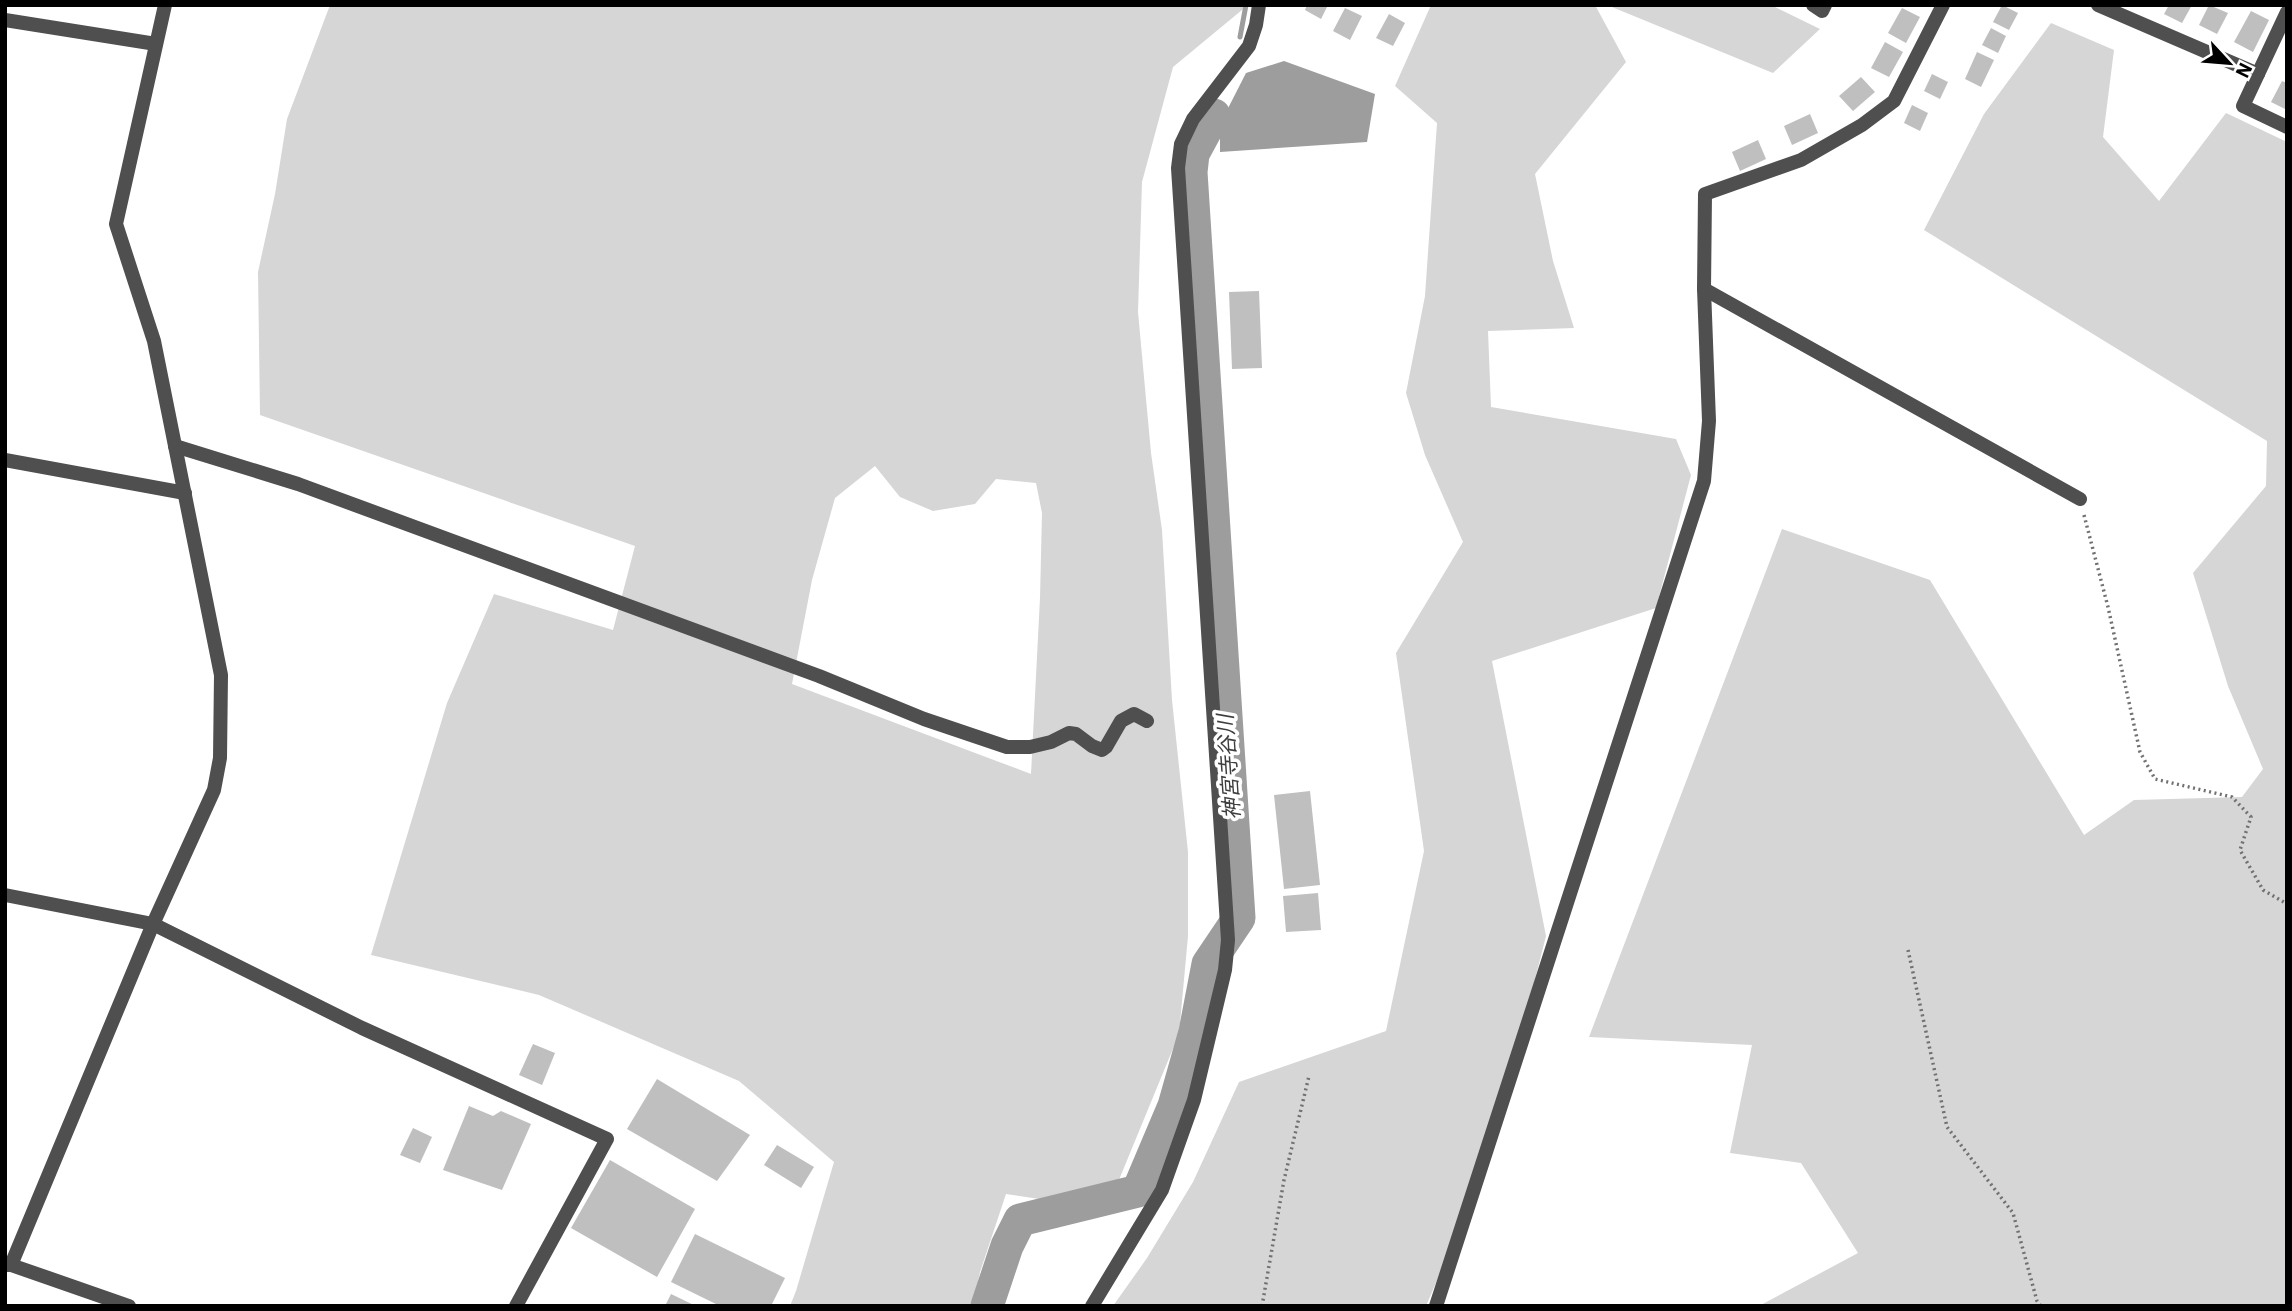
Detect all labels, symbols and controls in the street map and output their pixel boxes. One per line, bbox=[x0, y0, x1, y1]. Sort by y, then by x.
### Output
north arrow bbox=[2194, 28, 2264, 98]
text: N bbox=[2230, 59, 2258, 82]
water label: 神宮寺谷川 bbox=[1210, 712, 1246, 820]

